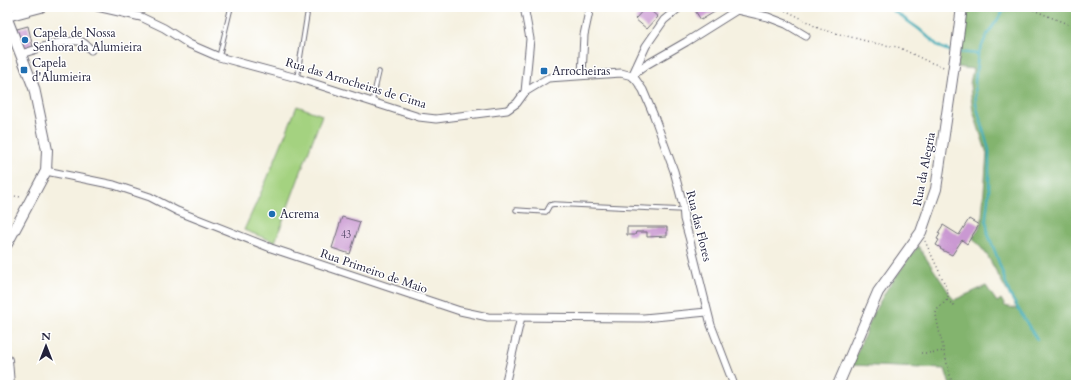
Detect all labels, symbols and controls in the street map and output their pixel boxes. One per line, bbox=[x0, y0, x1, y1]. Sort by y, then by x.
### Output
place label: Capela de Nossa Senhora da Alumieira bbox=[33, 25, 143, 55]
marker: Capela de Nossa Senhora da Alumieira bbox=[20, 35, 30, 45]
street label: Rua das Arrocheiras de Cima bbox=[284, 54, 429, 112]
place label: Capela d'Alumieira bbox=[32, 55, 92, 85]
place label: Arrocheiras bbox=[552, 63, 610, 79]
marker: Capela d'Alumieira bbox=[19, 65, 29, 75]
marker: Arrocheiras bbox=[539, 66, 549, 76]
street label: Rua da Alegria bbox=[909, 130, 939, 207]
street label: Rua das Flores bbox=[682, 189, 716, 263]
place label: Acrema bbox=[280, 206, 320, 222]
marker: Acrema bbox=[267, 209, 277, 219]
house number: 43 bbox=[341, 228, 351, 242]
street label: Rua Primeiro de Maio bbox=[318, 245, 430, 297]
north arrow bbox=[26, 326, 66, 366]
text: N bbox=[41, 329, 51, 344]

